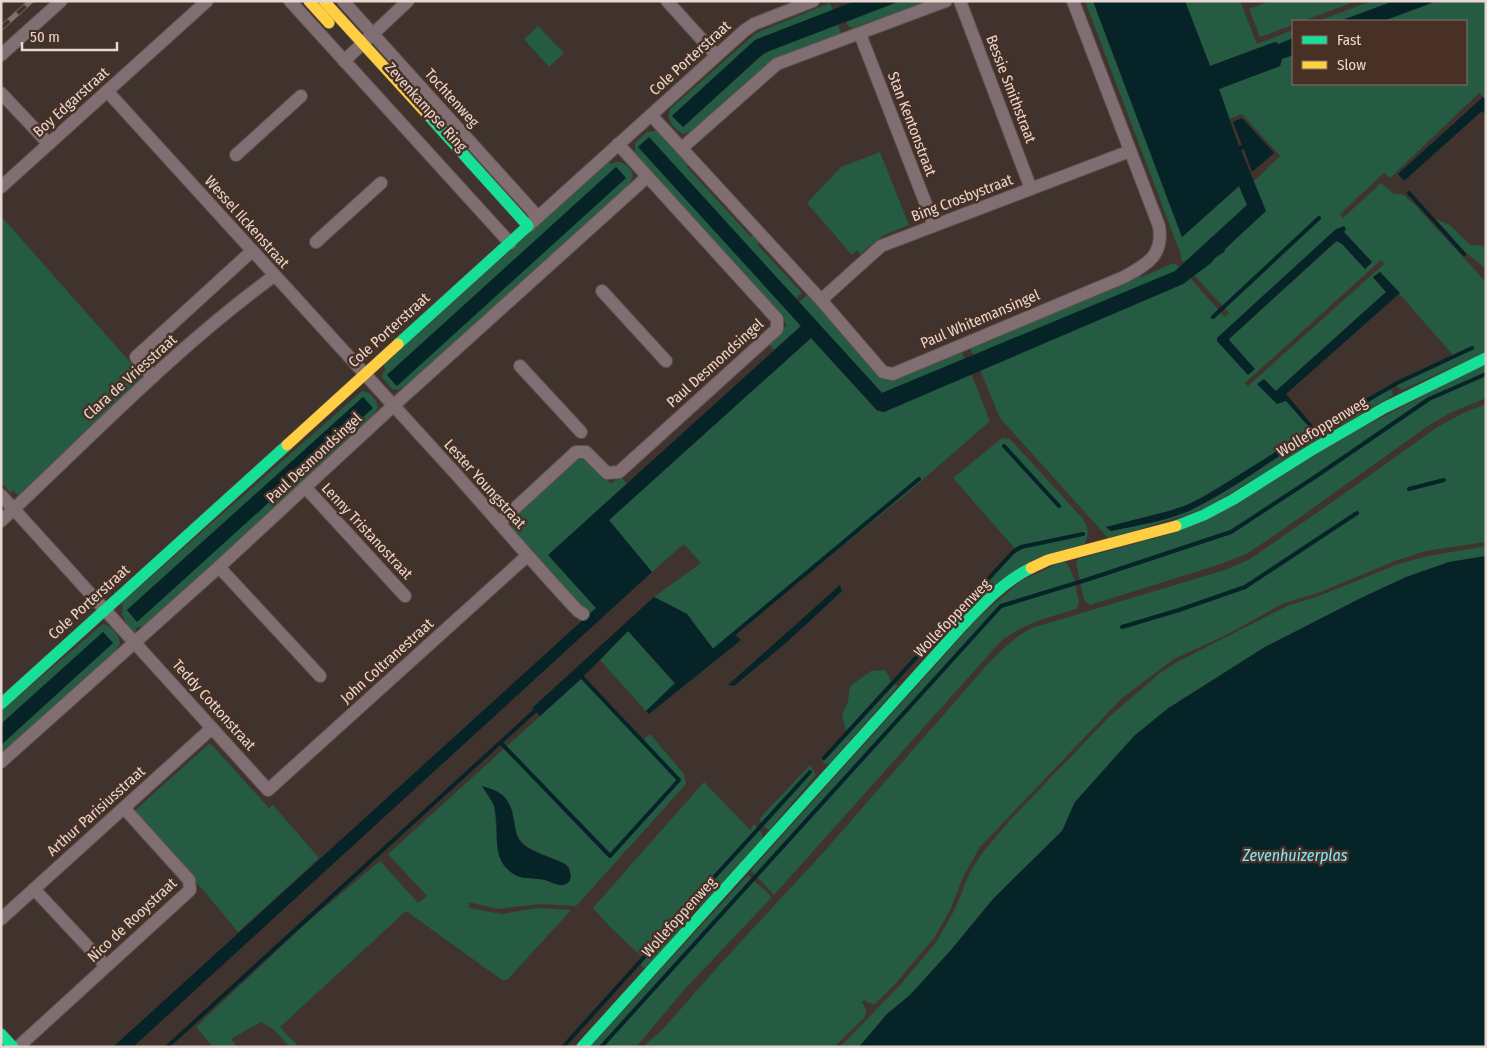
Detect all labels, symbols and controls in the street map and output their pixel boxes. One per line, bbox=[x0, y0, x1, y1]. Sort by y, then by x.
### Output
street label: Cole Porterstraat bbox=[646, 17, 734, 99]
scale bar bbox=[22, 20, 118, 52]
legend bbox=[1292, 20, 1467, 85]
text: 50 m bbox=[30, 28, 60, 46]
text: Fast bbox=[1337, 31, 1361, 49]
street label: Bessie Smithstraat bbox=[982, 32, 1040, 146]
text: Slow bbox=[1337, 56, 1366, 74]
street label: Zevenkampse Ring bbox=[381, 59, 471, 155]
street label: Boy Edgarstraat bbox=[29, 63, 113, 141]
street label: Tochtenweg bbox=[421, 65, 483, 131]
street label: Stan Kentonstraat bbox=[884, 69, 940, 179]
street label: Bing Crosbystraat bbox=[909, 170, 1015, 226]
street label: Wessel Ilckenstraat bbox=[201, 172, 293, 272]
street label: Paul Whitemansingel bbox=[918, 286, 1042, 352]
street label: Cole Porterstraat bbox=[345, 289, 433, 371]
street label: Paul Desmondsingel bbox=[663, 315, 767, 411]
street label: Clara de Vriesstraat bbox=[80, 330, 180, 424]
street label: Wollefoppenweg bbox=[1274, 393, 1370, 461]
street label: Paul Desmondsingel bbox=[263, 409, 365, 507]
street label: Lester Youngstraat bbox=[440, 436, 530, 532]
street label: Lenny Tristanostraat bbox=[318, 479, 416, 583]
street label: Cole Porterstraat bbox=[45, 561, 133, 643]
street label: Wollefoppenweg bbox=[910, 575, 994, 661]
street label: John Coltranestraat bbox=[337, 615, 437, 707]
street label: Teddy Cottonstraat bbox=[168, 656, 260, 754]
street label: Arthur Parisiusstraat bbox=[43, 762, 149, 860]
water label: Zevenhuizerplas bbox=[1241, 846, 1348, 865]
street label: Wollefoppenweg bbox=[638, 873, 720, 961]
street label: Nico de Rooystraat bbox=[84, 874, 180, 966]

